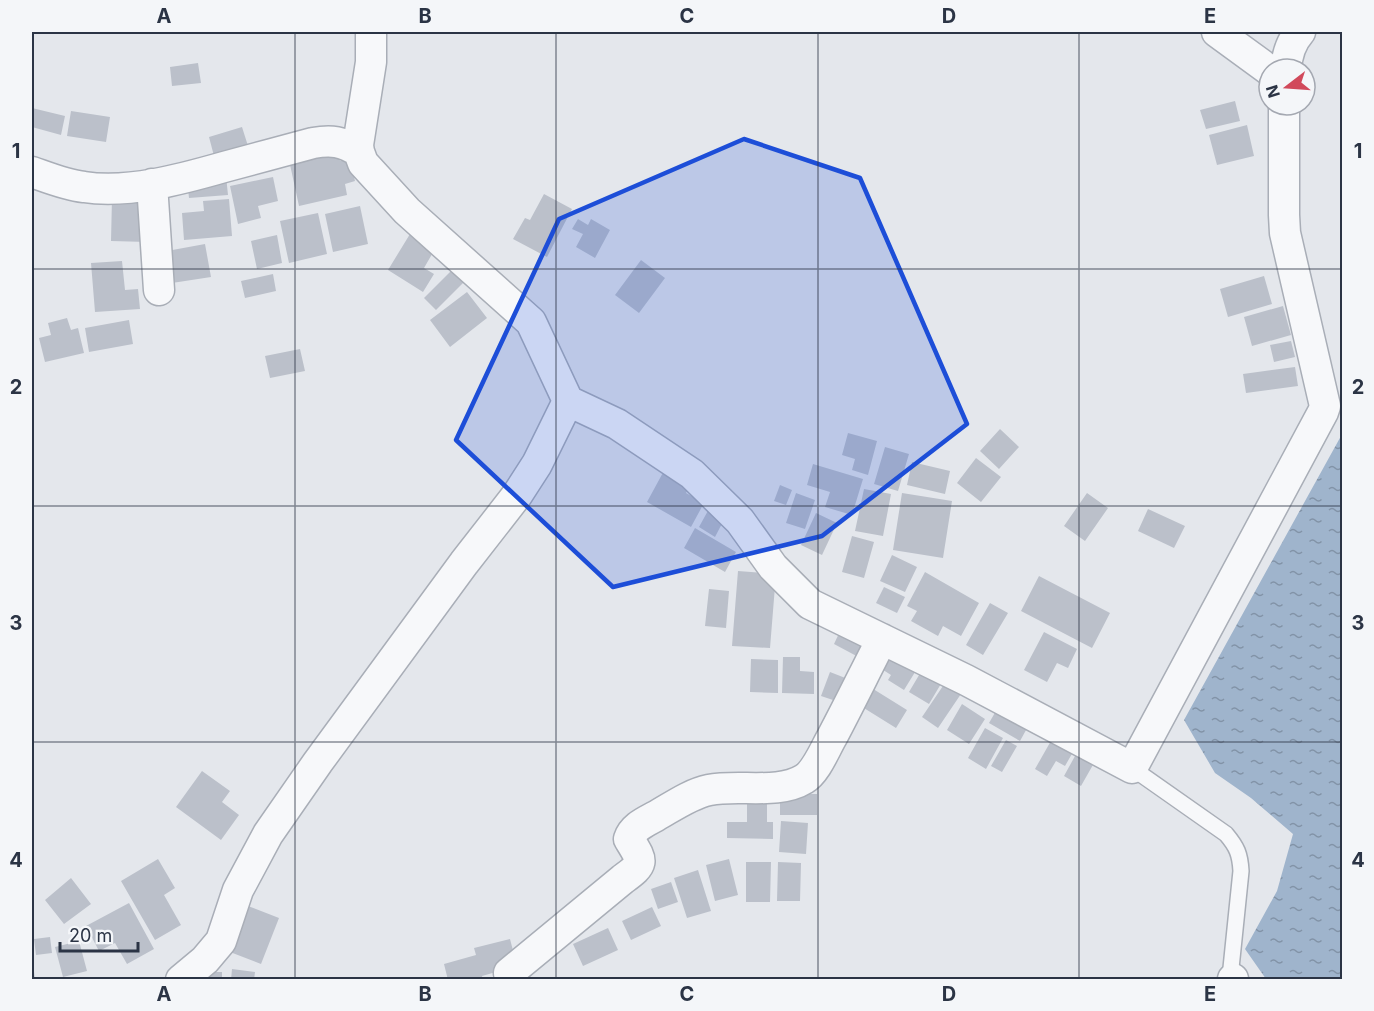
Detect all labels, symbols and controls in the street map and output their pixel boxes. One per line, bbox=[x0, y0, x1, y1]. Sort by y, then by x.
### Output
text: A bbox=[157, 4, 172, 28]
text: B bbox=[418, 4, 432, 28]
text: C bbox=[680, 4, 694, 28]
text: D bbox=[942, 4, 956, 28]
text: E bbox=[1204, 4, 1216, 28]
north arrow bbox=[1257, 57, 1317, 117]
text: N bbox=[1261, 83, 1284, 100]
text: 1 bbox=[12, 139, 20, 163]
text: 1 bbox=[1354, 139, 1362, 163]
text: 2 bbox=[10, 375, 22, 399]
text: 2 bbox=[1352, 375, 1364, 399]
text: 3 bbox=[10, 611, 22, 635]
text: 3 bbox=[1352, 611, 1364, 635]
text: 4 bbox=[9, 848, 23, 872]
text: 4 bbox=[1351, 848, 1365, 872]
scale bar bbox=[60, 915, 138, 953]
text: 20 m bbox=[69, 925, 112, 946]
text: A bbox=[157, 982, 172, 1006]
text: B bbox=[418, 982, 432, 1006]
text: C bbox=[680, 982, 694, 1006]
text: D bbox=[942, 982, 956, 1006]
text: E bbox=[1204, 982, 1216, 1006]

